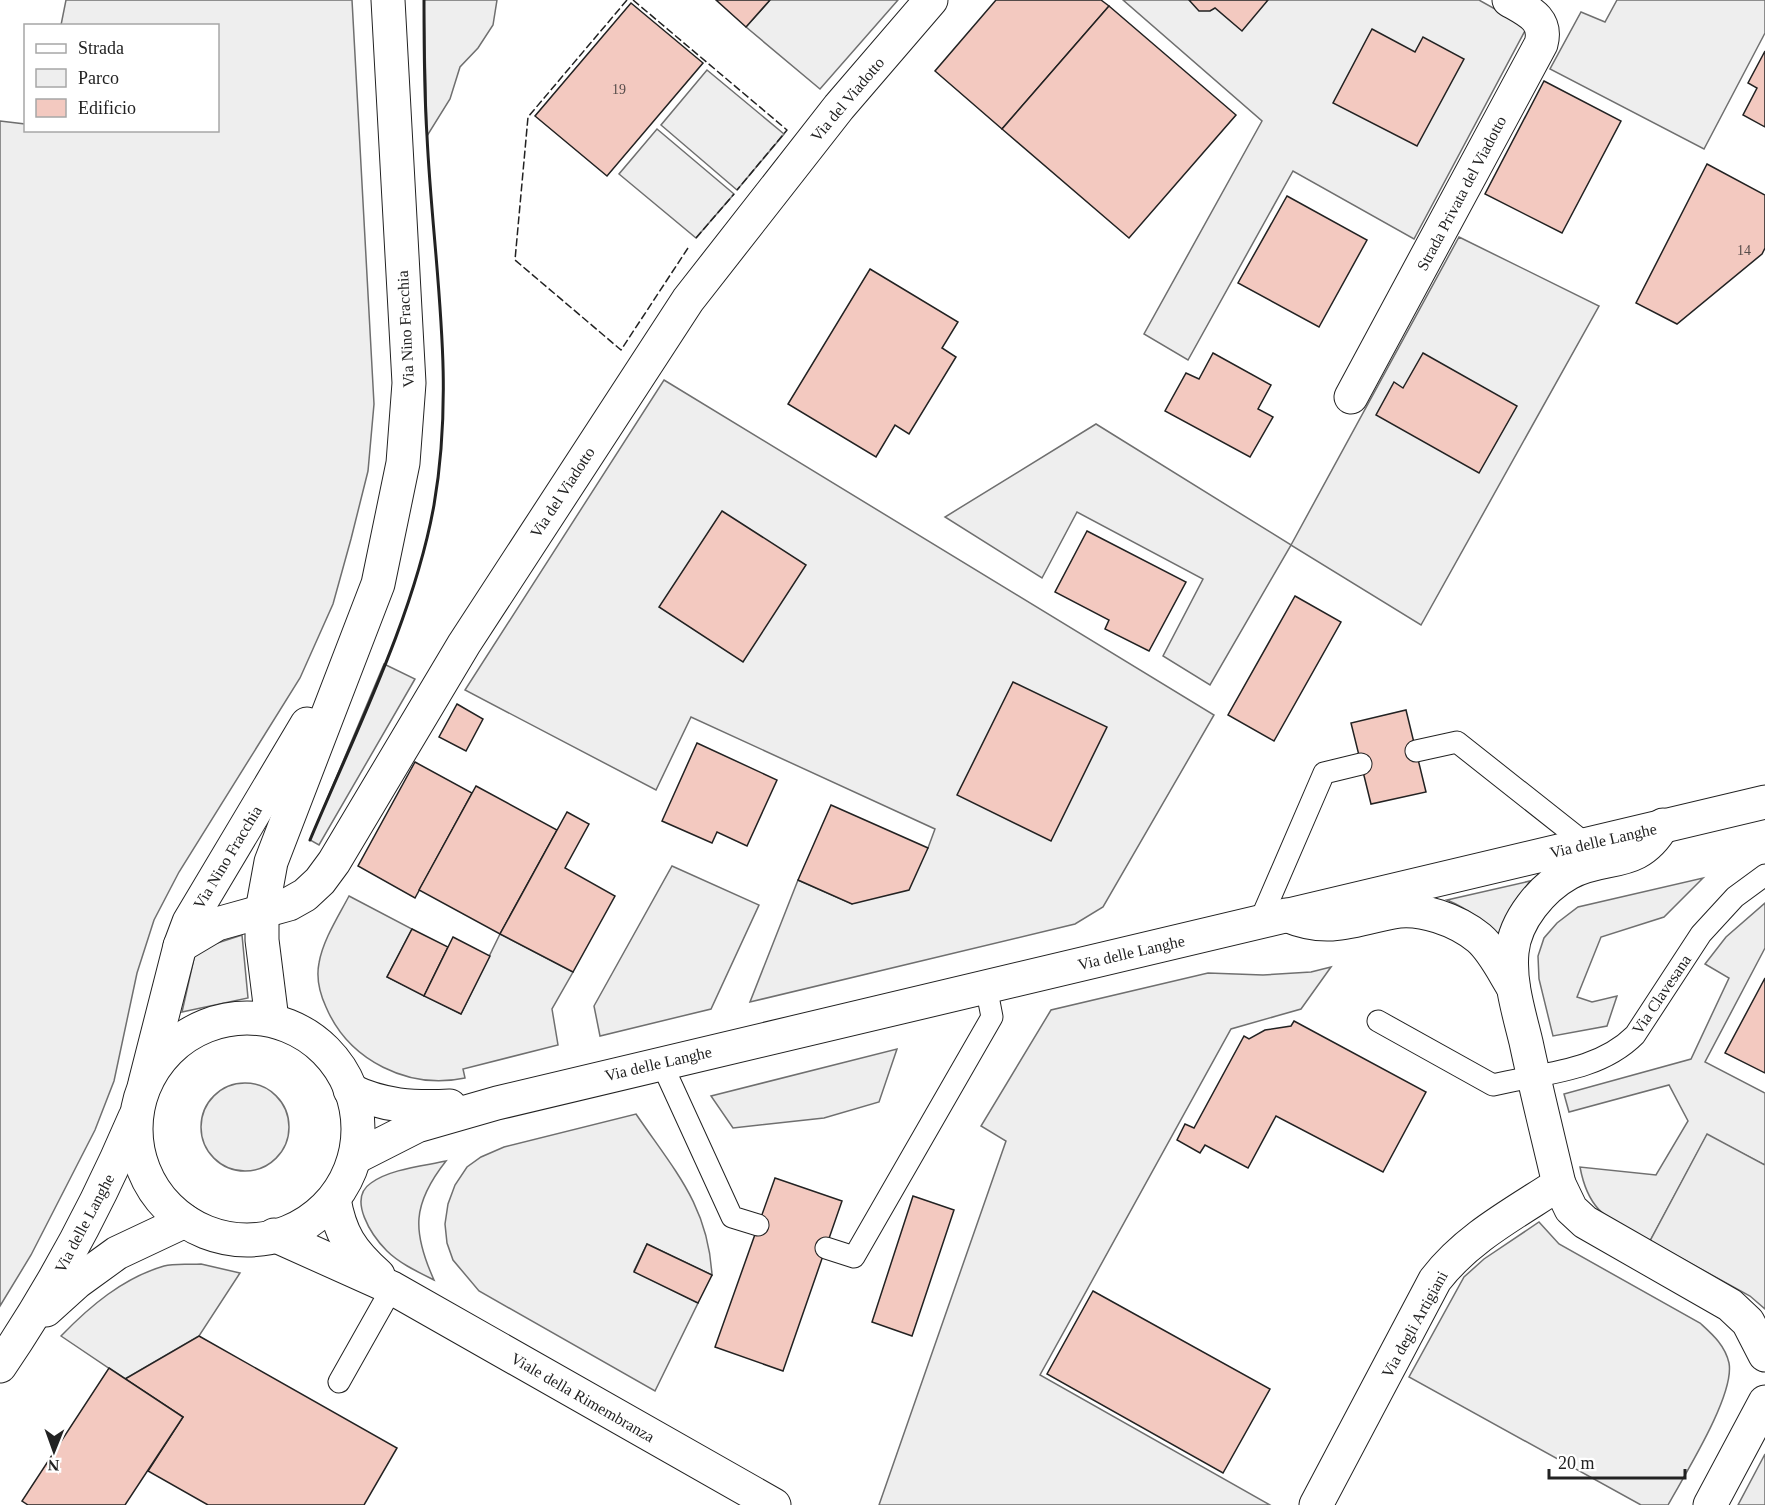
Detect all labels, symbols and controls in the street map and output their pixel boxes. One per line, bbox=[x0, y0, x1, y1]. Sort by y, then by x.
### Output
legend bbox=[24, 24, 219, 132]
text: Strada bbox=[78, 38, 124, 58]
street label: Via del Viadotto bbox=[807, 54, 887, 145]
text: Parco bbox=[78, 68, 119, 88]
house number: 19 bbox=[612, 82, 626, 97]
text: Edificio bbox=[78, 98, 136, 118]
street label: Strada Privata del Viadotto bbox=[1413, 113, 1509, 273]
house number: 14 bbox=[1737, 243, 1751, 258]
street label: Via Nino Fracchia bbox=[394, 270, 417, 388]
street label: Via del Viadotto bbox=[527, 444, 598, 541]
street label: Via Nino Fracchia bbox=[190, 803, 265, 912]
street label: Via delle Langhe bbox=[1548, 820, 1658, 862]
street label: Via delle Langhe bbox=[1076, 932, 1186, 974]
street label: Via Clavesana bbox=[1629, 951, 1694, 1037]
street label: Via delle Langhe bbox=[603, 1043, 713, 1085]
street label: Via delle Langhe bbox=[51, 1171, 118, 1276]
street label: Via degli Artigiani bbox=[1378, 1268, 1452, 1381]
street label: Viale della Rimembranza bbox=[508, 1349, 657, 1445]
north arrow bbox=[24, 1421, 84, 1481]
scale bar bbox=[1549, 1442, 1686, 1480]
text: 20 m bbox=[1558, 1453, 1595, 1473]
text: N bbox=[47, 1457, 60, 1474]

